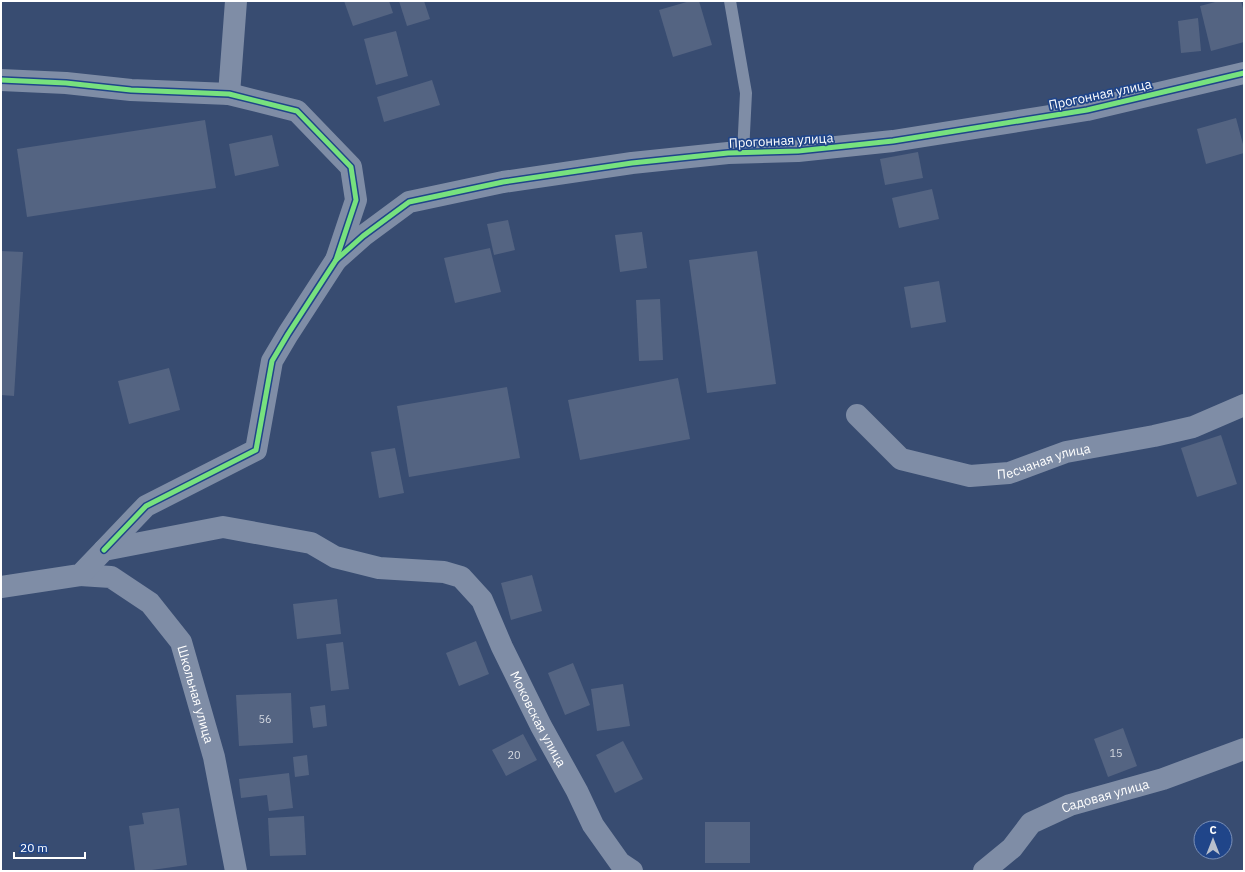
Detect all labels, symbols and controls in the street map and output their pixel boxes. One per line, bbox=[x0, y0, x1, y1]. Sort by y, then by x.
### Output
street label: Прогонная улица bbox=[1047, 75, 1153, 114]
street label: Прогонная улица bbox=[728, 129, 834, 152]
street label: Песчаная улица bbox=[996, 440, 1092, 483]
street label: Школьная улица bbox=[173, 643, 218, 745]
street label: Моковская улица bbox=[506, 668, 570, 770]
house number: 56 bbox=[258, 712, 272, 726]
house number: 15 bbox=[1109, 746, 1123, 760]
house number: 20 bbox=[507, 748, 521, 762]
street label: Садовая улица bbox=[1059, 775, 1151, 817]
north arrow bbox=[1193, 820, 1233, 860]
text: С bbox=[1209, 823, 1217, 837]
scale bar bbox=[14, 834, 85, 860]
text: 20 m bbox=[20, 840, 48, 855]

